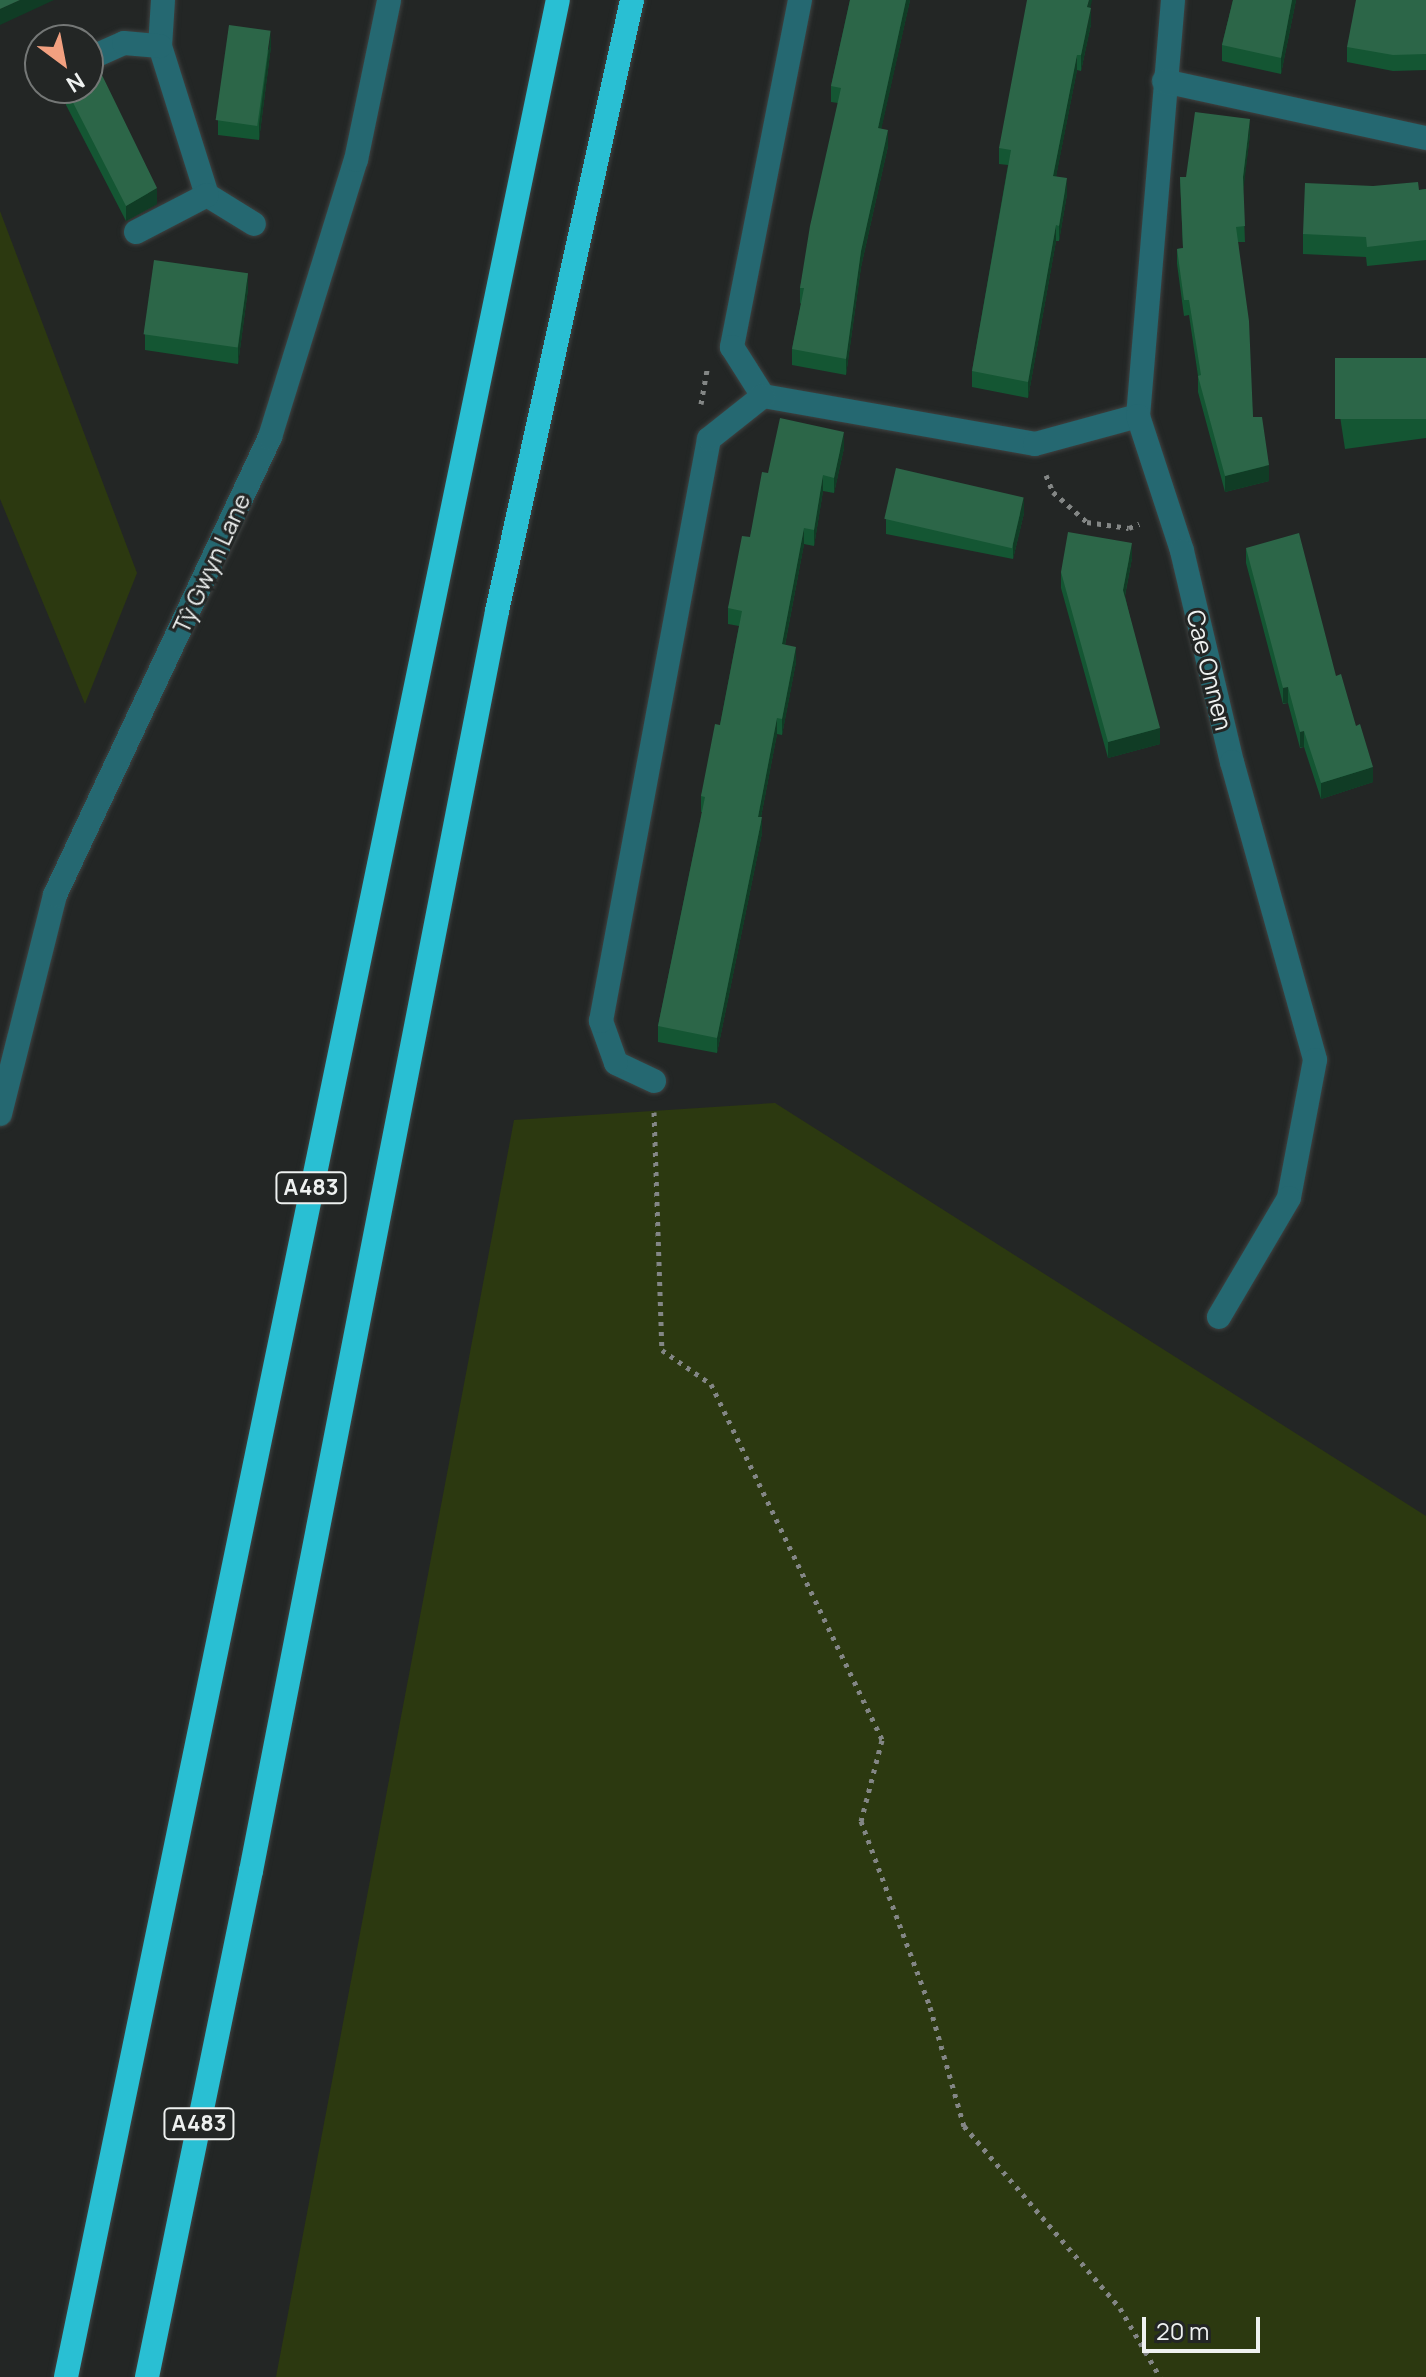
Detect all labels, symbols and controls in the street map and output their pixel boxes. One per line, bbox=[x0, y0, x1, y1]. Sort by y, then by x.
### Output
north arrow bbox=[24, 24, 104, 104]
text: N bbox=[61, 66, 90, 100]
street label: Tŷ Gwyn Lane bbox=[166, 489, 256, 637]
street label: Cae Onnen bbox=[1181, 607, 1239, 733]
road number: A483 bbox=[275, 1170, 347, 1206]
road number: A483 bbox=[163, 2106, 235, 2142]
scale bar bbox=[1146, 2301, 1264, 2351]
text: 20 m bbox=[1156, 2314, 1209, 2347]

